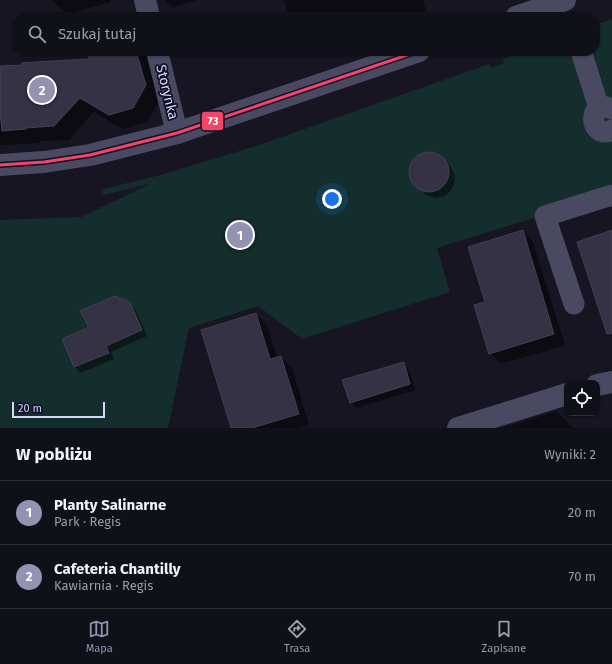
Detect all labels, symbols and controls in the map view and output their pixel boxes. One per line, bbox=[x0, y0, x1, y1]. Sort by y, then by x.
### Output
search box bbox=[12, 12, 600, 56]
icon: search bbox=[26, 23, 48, 45]
text: Szukaj tutaj bbox=[58, 25, 136, 43]
street label: Storynka bbox=[152, 63, 182, 121]
pin: 2 bbox=[29, 75, 55, 105]
line badge: 73 bbox=[201, 111, 224, 131]
text: 73 bbox=[208, 115, 219, 128]
your location bbox=[322, 189, 342, 209]
pin: 1 bbox=[227, 220, 253, 250]
map controls bbox=[564, 380, 600, 416]
button: locate bbox=[564, 380, 600, 416]
scale bar bbox=[12, 400, 105, 419]
text: 20 m bbox=[18, 402, 42, 415]
text: W pobliżu bbox=[16, 444, 92, 465]
text: Wyniki: 2 bbox=[544, 447, 596, 462]
text: Planty Salinarne bbox=[54, 496, 166, 514]
text: 1 bbox=[26, 505, 32, 520]
text: 20 m bbox=[568, 505, 596, 520]
text: Park · Regis bbox=[54, 514, 121, 529]
text: Cafeteria Chantilly bbox=[54, 560, 181, 578]
text: 2 bbox=[26, 569, 32, 584]
text: 70 m bbox=[569, 569, 596, 584]
text: Kawiarnia · Regis bbox=[54, 578, 153, 593]
tab: Mapa bbox=[86, 618, 113, 655]
tab: Trasa bbox=[284, 618, 310, 655]
tab: Zapisane bbox=[482, 618, 526, 655]

